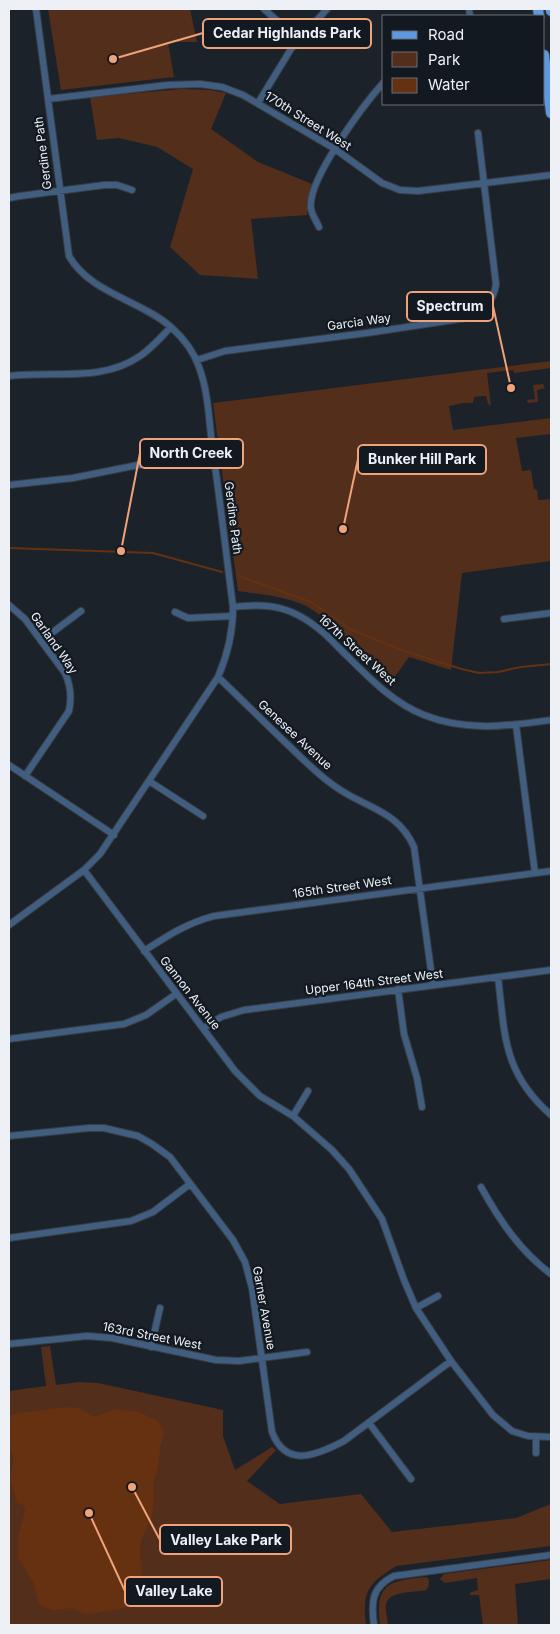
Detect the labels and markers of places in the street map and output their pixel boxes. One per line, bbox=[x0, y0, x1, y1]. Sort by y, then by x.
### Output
callout: Cedar Highlands Park bbox=[203, 19, 371, 48]
callout: Spectrum bbox=[407, 292, 493, 321]
callout: North Creek bbox=[140, 439, 243, 468]
callout: Bunker Hill Park bbox=[358, 445, 486, 474]
callout: Valley Lake Park bbox=[160, 1525, 291, 1554]
callout: Valley Lake bbox=[125, 1577, 222, 1606]

